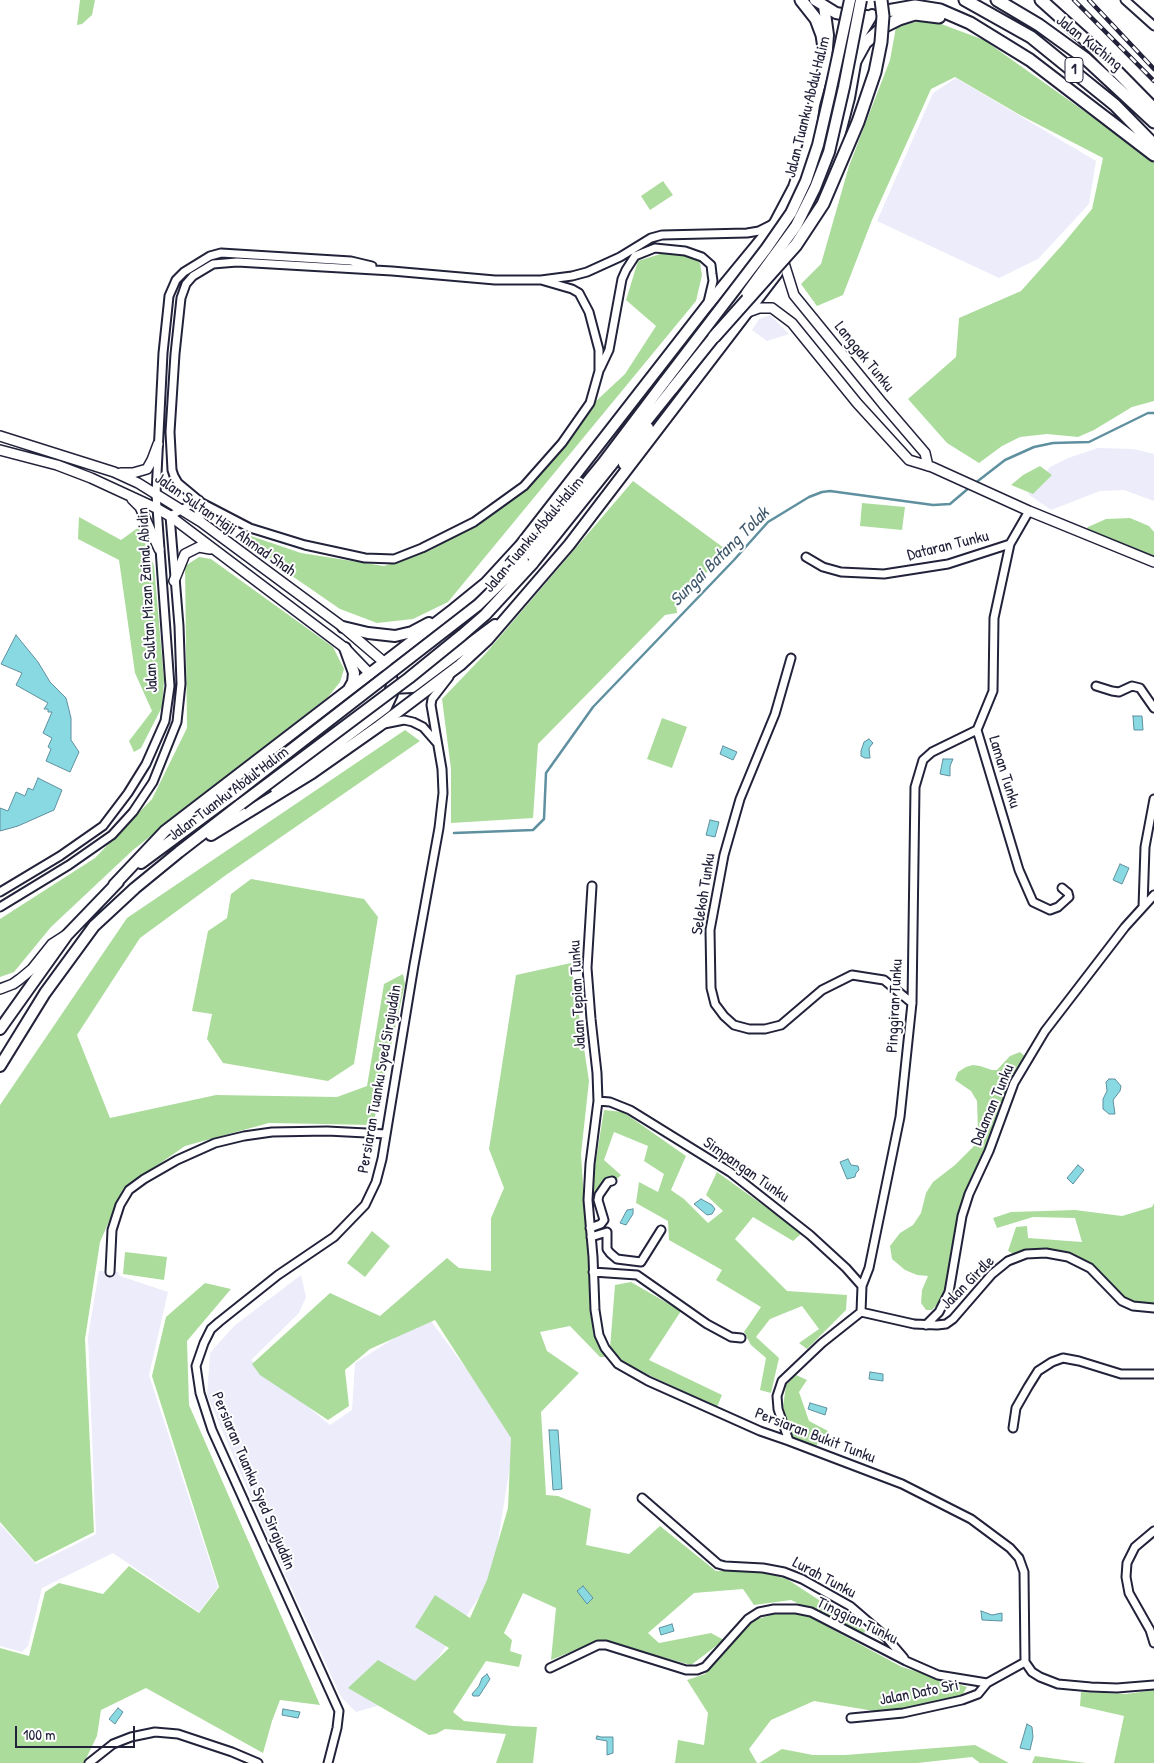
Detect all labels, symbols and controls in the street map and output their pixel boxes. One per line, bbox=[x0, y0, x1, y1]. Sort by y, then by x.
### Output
street label: Jalan Kuching bbox=[1052, 11, 1126, 75]
street label: Jalan Tuanku Abdul Halim bbox=[781, 34, 835, 180]
road number: 1 bbox=[1065, 58, 1083, 82]
street label: Langgak Tunku bbox=[830, 318, 898, 396]
street label: Jalan Sultan Haji Ahmad Shah bbox=[151, 469, 299, 581]
street label: Jalan Tuanku Abdul Halim bbox=[480, 473, 588, 597]
water label: Sungai Batang Tolak bbox=[666, 503, 774, 611]
street label: Jalan Sultan Mizan Zainal Abidin bbox=[134, 507, 162, 693]
street label: Dataran Tunku bbox=[905, 527, 991, 565]
street label: Laman Tunku bbox=[984, 734, 1024, 810]
street label: Jalan Tuanku Abdul Halim bbox=[165, 743, 293, 845]
street label: Selekoh Tunku bbox=[688, 852, 720, 936]
street label: Jalan Tepian Tunku bbox=[566, 940, 590, 1050]
street label: Pinggiran Tunku bbox=[883, 959, 907, 1053]
street label: Persiaran Tuanku Syed Sirajuddin bbox=[354, 983, 406, 1175]
street label: Dalaman Tunku bbox=[967, 1061, 1019, 1149]
street label: Simpangan Tunku bbox=[699, 1133, 793, 1207]
street label: Jalan Girdle bbox=[937, 1252, 999, 1314]
street label: Persiaran Tuanku Syed Sirajuddin bbox=[207, 1389, 299, 1573]
street label: Persiaran Bukit Tunku bbox=[752, 1404, 878, 1468]
street label: Lurah Tunku bbox=[789, 1553, 859, 1603]
street label: Tinggian Tunku bbox=[813, 1593, 901, 1649]
street label: Jalan Dato Sri bbox=[878, 1676, 960, 1710]
scale bar bbox=[18, 1716, 138, 1748]
text: 100 m bbox=[23, 1724, 56, 1745]

